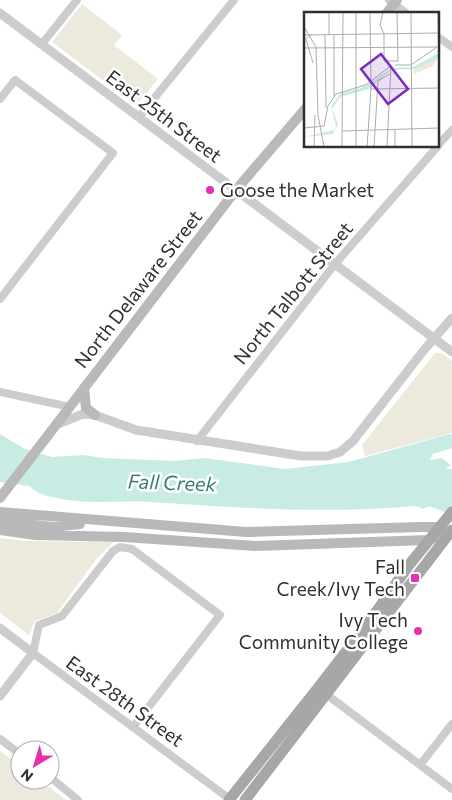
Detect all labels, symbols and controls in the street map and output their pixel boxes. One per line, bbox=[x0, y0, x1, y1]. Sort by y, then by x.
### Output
inset map bbox=[304, 12, 440, 148]
street label: East 25th Street bbox=[102, 65, 227, 167]
place label: Goose the Market bbox=[220, 178, 374, 201]
marker: Goose the Market bbox=[204, 184, 216, 196]
street label: North Delaware Street bbox=[69, 205, 206, 372]
street label: North Talbott Street bbox=[228, 217, 357, 368]
water label: Fall Creek bbox=[127, 468, 218, 496]
place label: Fall Creek/Ivy Tech bbox=[276, 555, 405, 600]
marker: Fall Creek/Ivy Tech bbox=[409, 572, 421, 584]
place label: Ivy Tech Community College bbox=[239, 608, 408, 653]
marker: Ivy Tech Community College bbox=[412, 625, 424, 637]
street label: East 28th Street bbox=[62, 650, 189, 751]
north arrow bbox=[10, 740, 60, 790]
text: N bbox=[17, 766, 36, 786]

